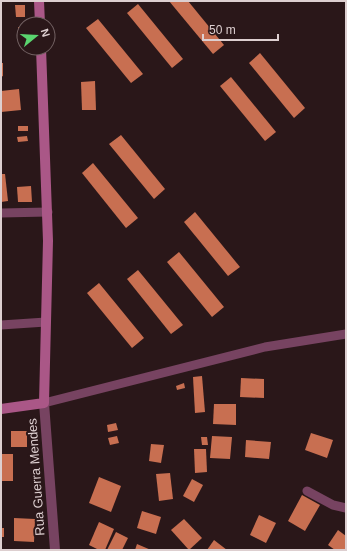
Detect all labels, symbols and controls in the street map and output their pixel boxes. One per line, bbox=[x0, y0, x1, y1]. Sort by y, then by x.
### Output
north arrow bbox=[16, 16, 56, 56]
scale bar bbox=[203, 16, 278, 42]
text: 50 m bbox=[209, 23, 236, 37]
text: N bbox=[39, 27, 52, 39]
street label: Rua Guerra Mendes bbox=[24, 417, 48, 536]

